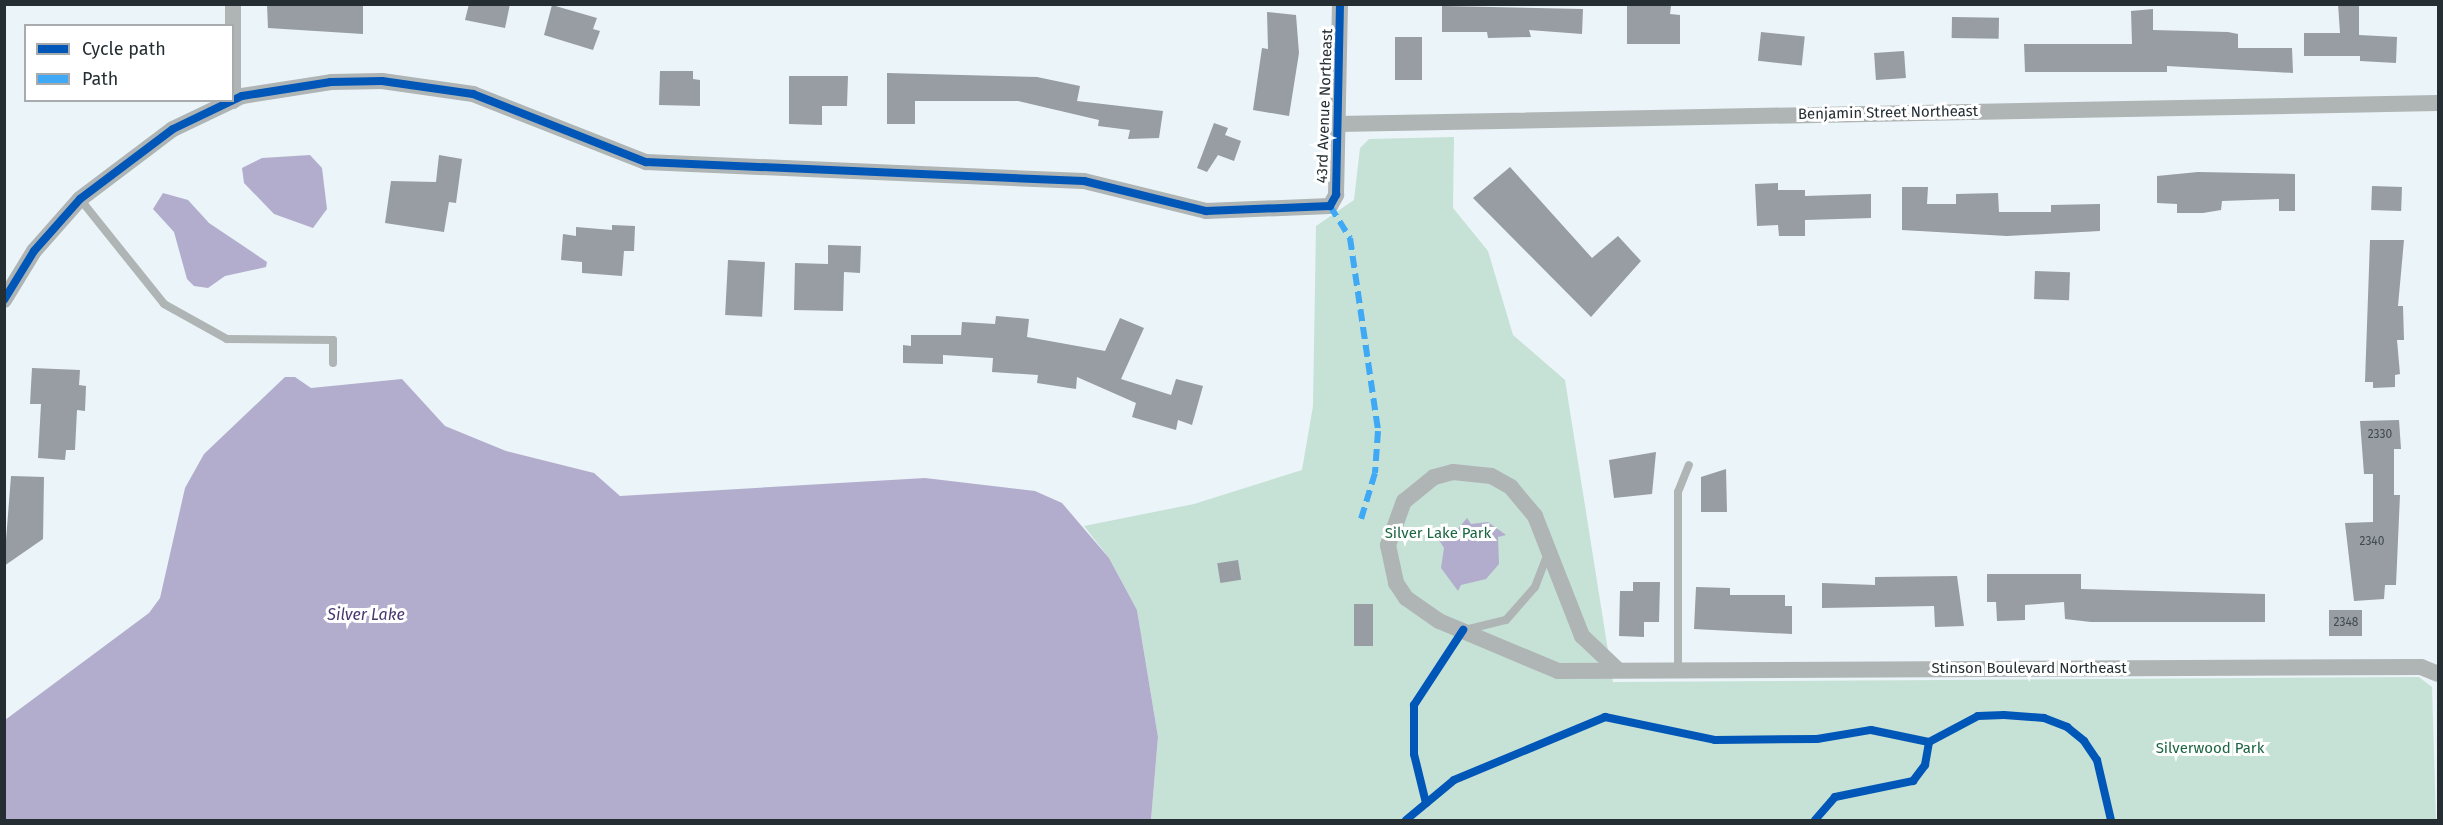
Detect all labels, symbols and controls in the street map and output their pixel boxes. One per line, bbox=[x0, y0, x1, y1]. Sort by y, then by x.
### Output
legend bbox=[24, 24, 234, 102]
street label: 43rd Avenue Northeast bbox=[1313, 28, 1337, 184]
text: Cycle path bbox=[82, 38, 166, 60]
text: Path bbox=[82, 68, 118, 90]
street label: Benjamin Street Northeast bbox=[1798, 102, 1978, 124]
house number: 2330 bbox=[2368, 428, 2392, 442]
park label: Silver Lake Park bbox=[1385, 525, 1491, 543]
house number: 2340 bbox=[2360, 535, 2384, 549]
water label: Silver Lake bbox=[327, 605, 405, 625]
house number: 2348 bbox=[2334, 616, 2358, 630]
street label: Stinson Boulevard Northeast bbox=[1931, 660, 2127, 678]
park label: Silverwood Park bbox=[2156, 740, 2264, 758]

